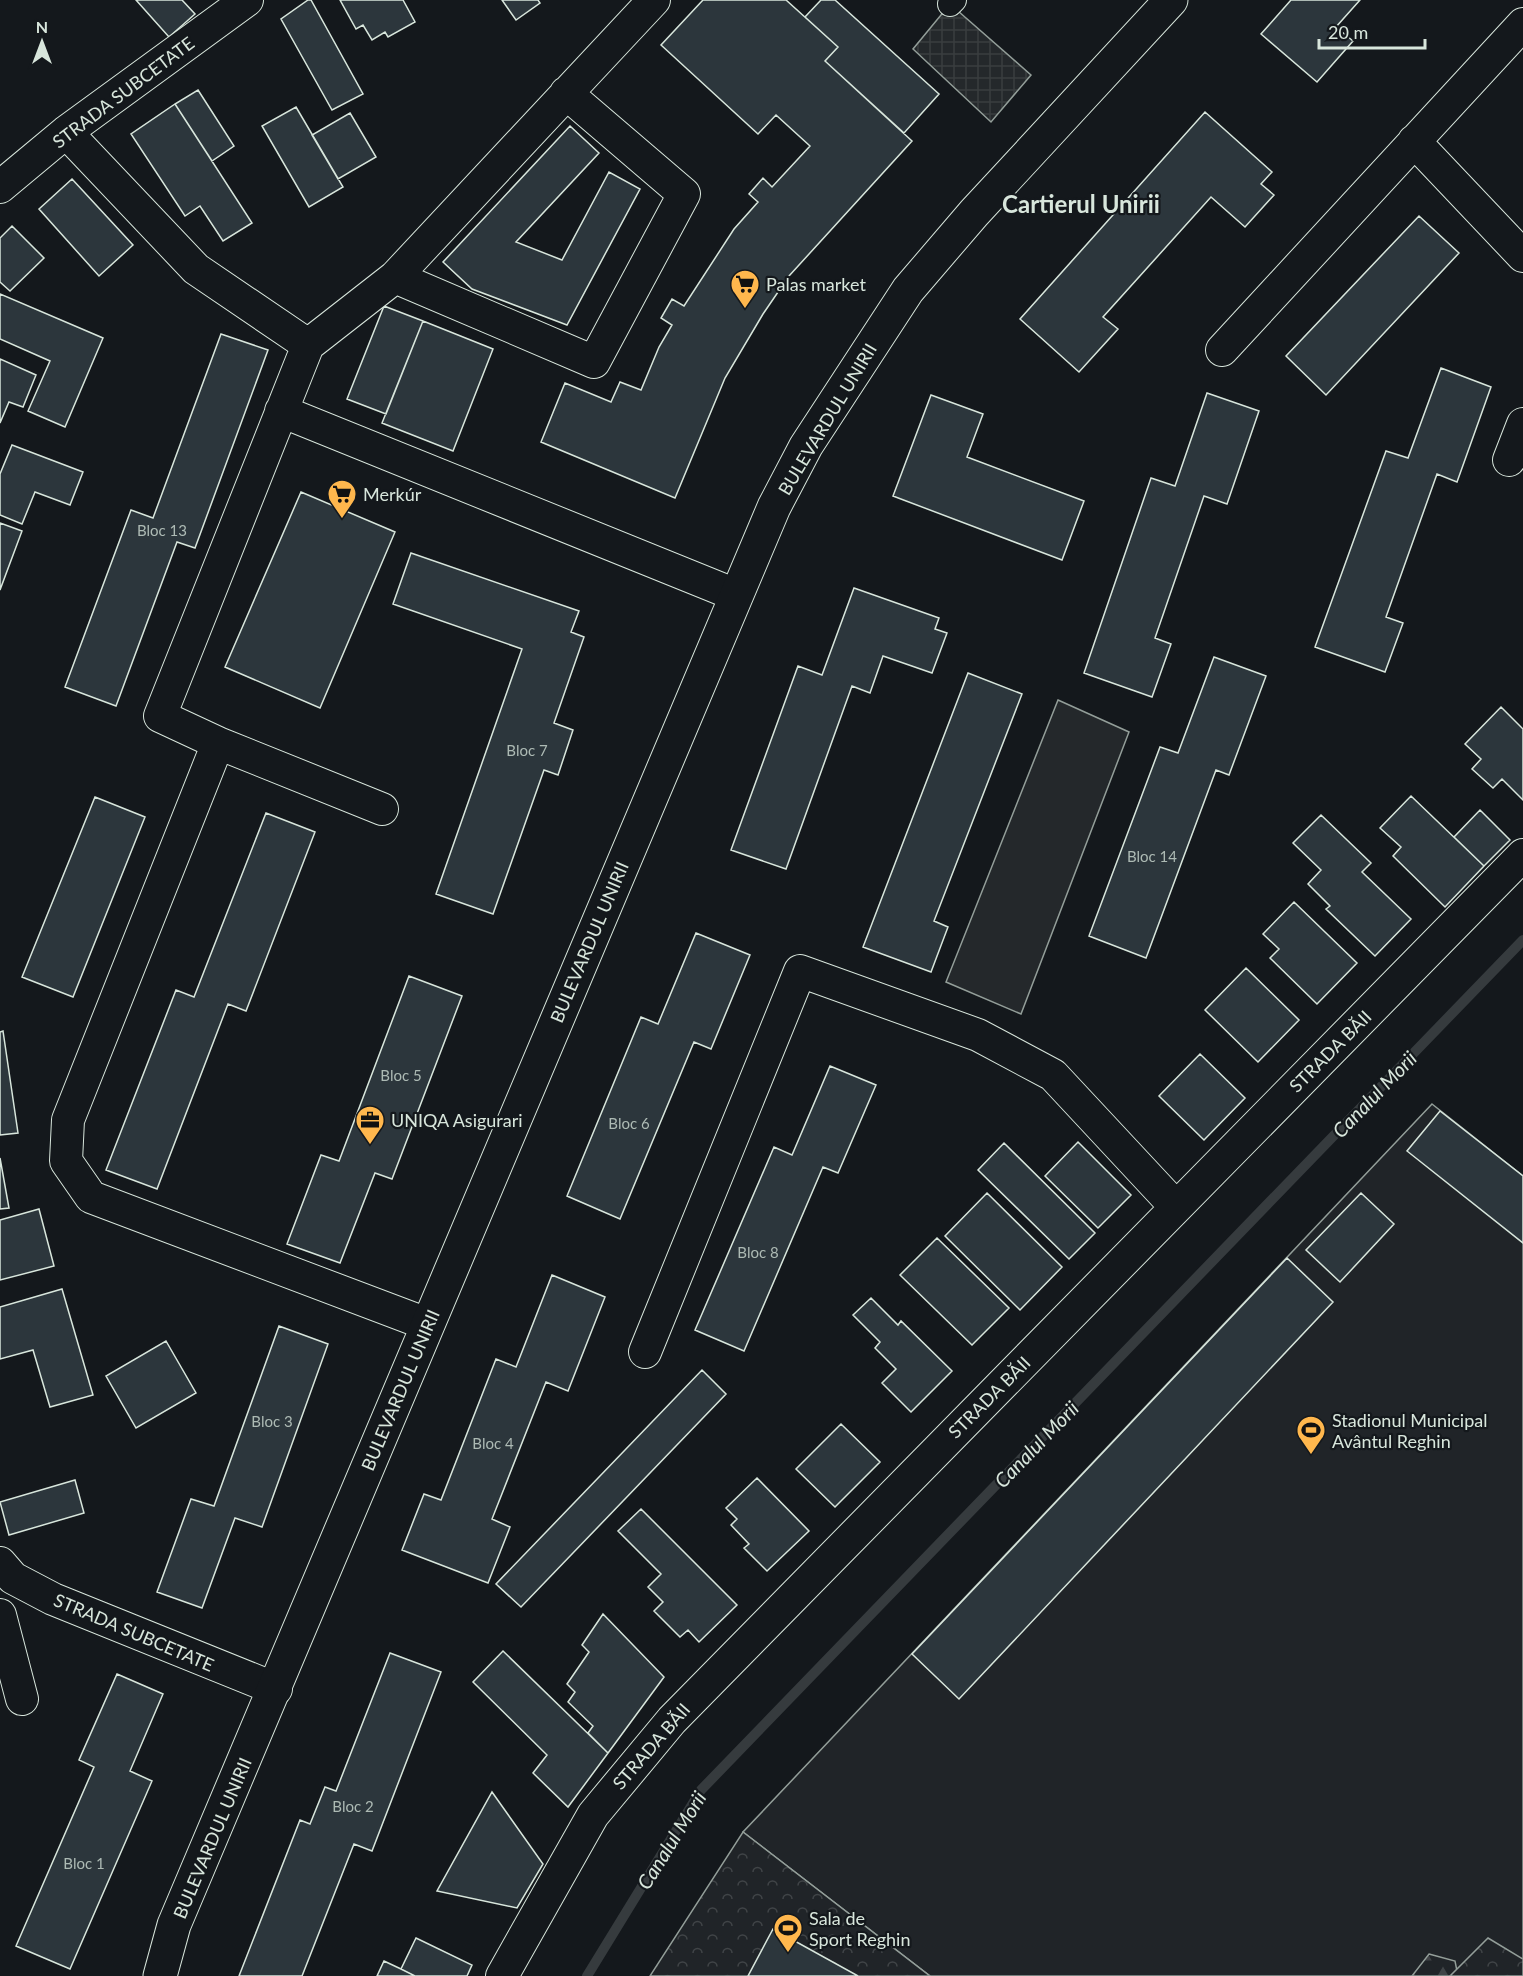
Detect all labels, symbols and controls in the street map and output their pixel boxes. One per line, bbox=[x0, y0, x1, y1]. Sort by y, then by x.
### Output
north arrow bbox=[12, 12, 72, 72]
scale bar bbox=[1319, 12, 1426, 50]
text: N bbox=[36, 17, 48, 36]
text: 20 m bbox=[1328, 21, 1368, 43]
street label: STRADA SUBCETATE bbox=[48, 32, 198, 152]
district label: Cartierul Unirii bbox=[1002, 189, 1160, 218]
supermarket icon: Palas market bbox=[729, 268, 761, 310]
place label: Palas market bbox=[766, 273, 866, 295]
street label: BULEVARDUL UNIRII bbox=[773, 339, 881, 499]
supermarket icon: Merkúr bbox=[326, 478, 358, 520]
place label: Merkúr bbox=[363, 483, 422, 505]
house number: Bloc 13 bbox=[137, 521, 187, 539]
house number: Bloc 7 bbox=[506, 741, 548, 759]
house number: Bloc 14 bbox=[1127, 847, 1177, 865]
street label: BULEVARDUL UNIRII bbox=[545, 858, 633, 1026]
street label: STRADA BĂII bbox=[1284, 1005, 1376, 1097]
water label: Canalul Morii bbox=[1327, 1045, 1421, 1142]
house number: Bloc 5 bbox=[380, 1066, 422, 1084]
office icon: UNIQA Asigurari bbox=[354, 1104, 386, 1146]
place label: UNIQA Asigurari bbox=[391, 1109, 523, 1131]
house number: Bloc 6 bbox=[608, 1114, 650, 1132]
house number: Bloc 8 bbox=[737, 1243, 779, 1261]
street label: BULEVARDUL UNIRII bbox=[356, 1306, 444, 1474]
street label: STRADA BĂII bbox=[943, 1351, 1035, 1443]
water label: Canalul Morii bbox=[989, 1395, 1083, 1492]
place label: Stadionul Municipal Avântul Reghin bbox=[1332, 1409, 1487, 1452]
house number: Bloc 3 bbox=[251, 1412, 293, 1430]
sports icon: Stadionul Municipal Avântul Reghin bbox=[1295, 1414, 1327, 1456]
house number: Bloc 4 bbox=[472, 1434, 514, 1452]
street label: STRADA SUBCETATE bbox=[51, 1588, 217, 1676]
street label: STRADA BĂII bbox=[608, 1698, 694, 1794]
street label: BULEVARDUL UNIRII bbox=[168, 1754, 256, 1922]
water label: Canalul Morii bbox=[631, 1786, 711, 1893]
house number: Bloc 2 bbox=[332, 1797, 374, 1815]
house number: Bloc 1 bbox=[63, 1854, 105, 1872]
place label: Sala de Sport Reghin bbox=[809, 1907, 910, 1950]
sports icon: Sala de Sport Reghin bbox=[772, 1912, 804, 1954]

